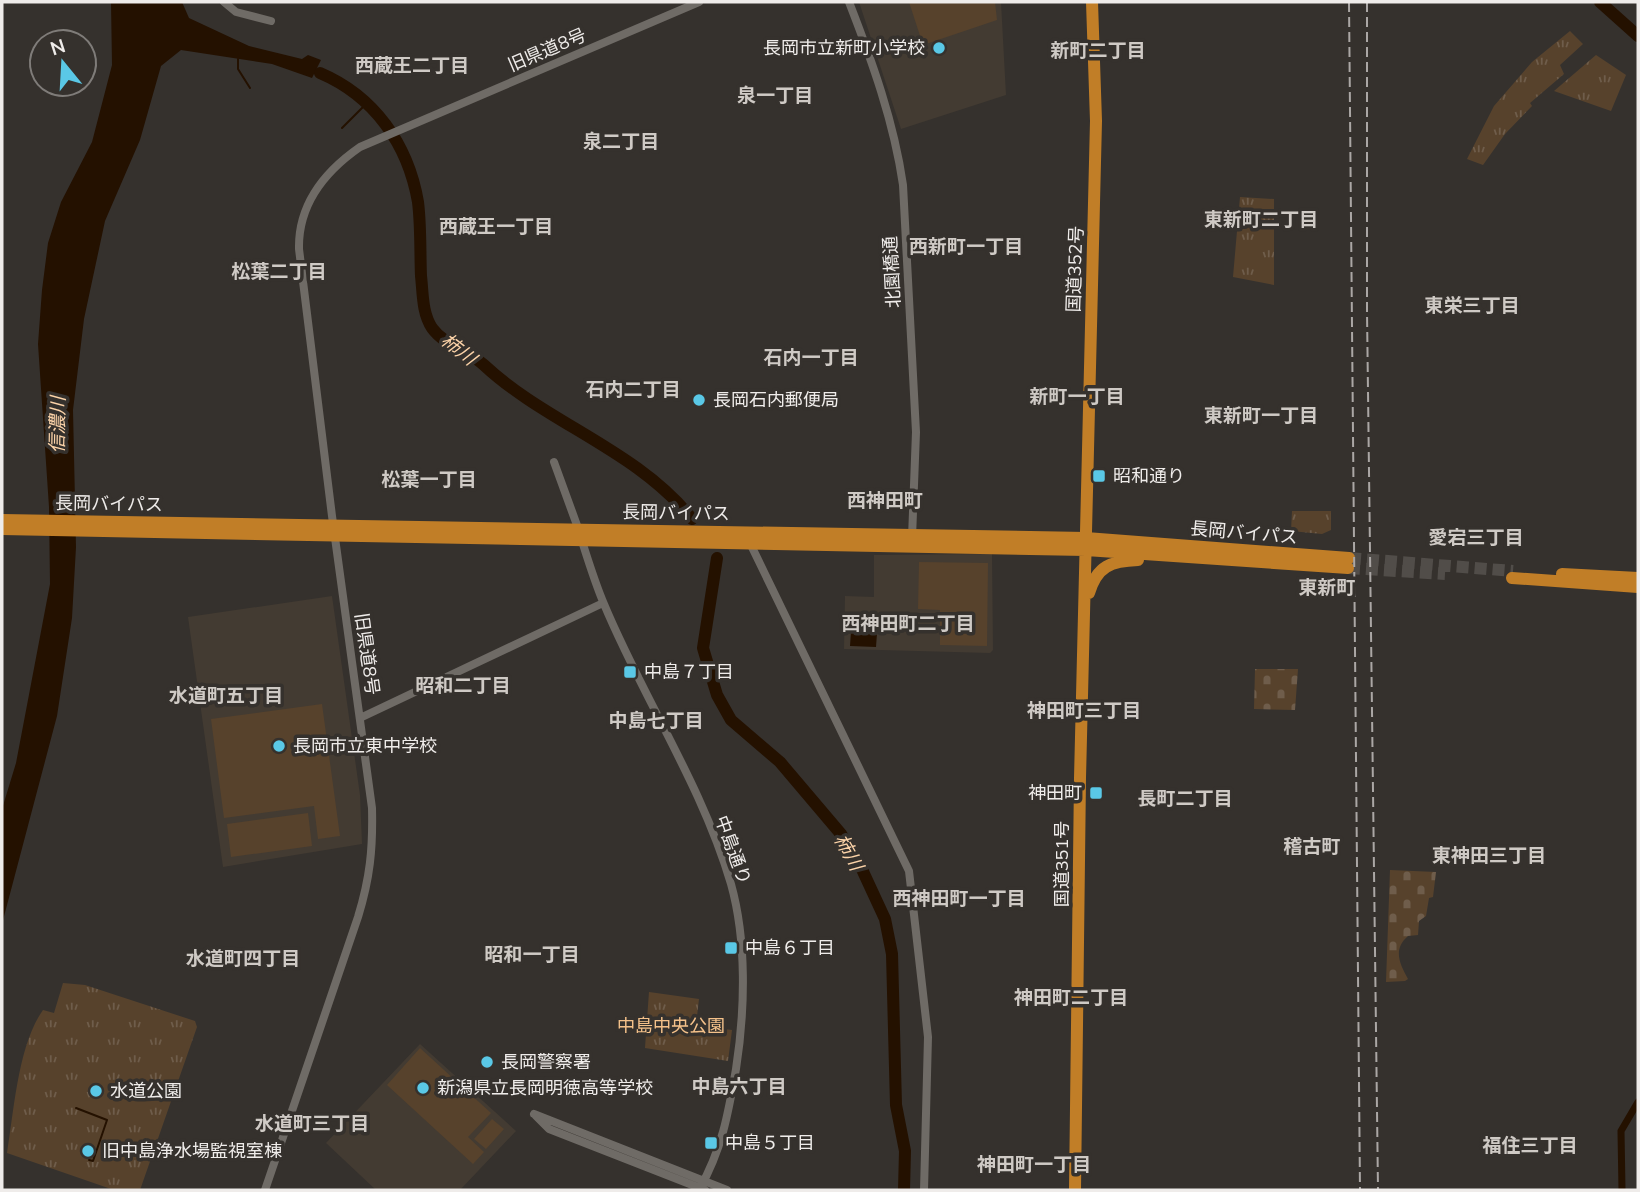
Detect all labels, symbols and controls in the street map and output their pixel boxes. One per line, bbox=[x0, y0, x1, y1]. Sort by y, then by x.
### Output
street label: 旧県道8号 bbox=[504, 23, 589, 76]
north arrow bbox=[28, 28, 98, 98]
text: N bbox=[47, 33, 68, 60]
place label: 長岡市立新町小学校 bbox=[763, 36, 925, 59]
district label: 新町二丁目 bbox=[1050, 38, 1146, 62]
marker: 長岡市立新町小学校 bbox=[931, 40, 947, 56]
district label: 西蔵王二丁目 bbox=[355, 53, 469, 77]
district label: 泉一丁目 bbox=[737, 83, 813, 107]
district label: 泉二丁目 bbox=[583, 129, 659, 153]
district label: 東新町二丁目 bbox=[1204, 207, 1318, 231]
district label: 西蔵王一丁目 bbox=[439, 214, 553, 238]
street label: 国道352号 bbox=[1061, 225, 1088, 313]
district label: 西新町一丁目 bbox=[909, 234, 1023, 258]
street label: 北園橋通 bbox=[878, 235, 905, 309]
district label: 松葉二丁目 bbox=[231, 259, 327, 283]
district label: 東栄三丁目 bbox=[1424, 293, 1520, 317]
water label: 柿川 bbox=[437, 328, 483, 371]
district label: 石内一丁目 bbox=[763, 345, 859, 369]
district label: 石内二丁目 bbox=[585, 377, 681, 401]
district label: 新町一丁目 bbox=[1029, 384, 1125, 408]
place label: 長岡石内郵便局 bbox=[713, 388, 839, 411]
marker: 長岡石内郵便局 bbox=[691, 392, 707, 408]
water label: 信濃川 bbox=[45, 394, 70, 454]
district label: 東新町一丁目 bbox=[1204, 403, 1318, 427]
place label: 昭和通り bbox=[1113, 464, 1185, 487]
district label: 松葉一丁目 bbox=[381, 467, 477, 491]
marker: 昭和通り bbox=[1091, 468, 1107, 484]
district label: 西神田町 bbox=[847, 488, 923, 512]
street label: 長岡バイパス bbox=[55, 491, 163, 516]
street label: 長岡バイパス bbox=[622, 500, 730, 525]
street label: 長岡バイパス bbox=[1189, 516, 1299, 549]
district label: 愛宕三丁目 bbox=[1428, 525, 1524, 549]
district label: 東新町 bbox=[1298, 575, 1356, 599]
street label: 旧県道8号 bbox=[350, 611, 385, 697]
district label: 西神田町二丁目 bbox=[841, 611, 975, 635]
place label: 中島７丁目 bbox=[644, 660, 734, 683]
marker: 中島７丁目 bbox=[622, 664, 638, 680]
district label: 昭和二丁目 bbox=[415, 673, 511, 697]
district label: 水道町五丁目 bbox=[169, 683, 283, 707]
district label: 神田町三丁目 bbox=[1027, 698, 1141, 722]
district label: 中島七丁目 bbox=[608, 708, 704, 732]
place label: 長岡市立東中学校 bbox=[293, 734, 437, 757]
marker: 長岡市立東中学校 bbox=[271, 738, 287, 754]
place label: 神田町 bbox=[1028, 781, 1082, 804]
marker: 神田町 bbox=[1088, 785, 1104, 801]
district label: 長町二丁目 bbox=[1137, 786, 1233, 810]
street label: 中島通り bbox=[710, 812, 757, 888]
street label: 国道351号 bbox=[1050, 821, 1073, 907]
water label: 柿川 bbox=[829, 830, 870, 876]
district label: 稽古町 bbox=[1283, 834, 1341, 858]
district label: 東神田三丁目 bbox=[1432, 843, 1546, 867]
district label: 西神田町一丁目 bbox=[892, 886, 1026, 910]
place label: 中島６丁目 bbox=[745, 936, 835, 959]
marker: 中島６丁目 bbox=[723, 940, 739, 956]
district label: 昭和一丁目 bbox=[484, 942, 580, 966]
district label: 水道町四丁目 bbox=[186, 946, 300, 970]
district label: 神田町二丁目 bbox=[1014, 985, 1128, 1009]
park label: 中島中央公園 bbox=[617, 1014, 725, 1037]
place label: 長岡警察署 bbox=[501, 1050, 591, 1073]
marker: 長岡警察署 bbox=[479, 1054, 495, 1070]
district label: 中島六丁目 bbox=[691, 1074, 787, 1098]
place label: 新潟県立長岡明徳高等学校 bbox=[437, 1076, 653, 1099]
place label: 水道公園 bbox=[110, 1079, 182, 1102]
marker: 新潟県立長岡明徳高等学校 bbox=[415, 1080, 431, 1096]
marker: 水道公園 bbox=[88, 1083, 104, 1099]
district label: 水道町三丁目 bbox=[255, 1111, 369, 1135]
place label: 中島５丁目 bbox=[725, 1131, 815, 1154]
district label: 福住三丁目 bbox=[1482, 1133, 1578, 1157]
marker: 中島５丁目 bbox=[703, 1135, 719, 1151]
place label: 旧中島浄水場監視室棟 bbox=[102, 1139, 282, 1162]
marker: 旧中島浄水場監視室棟 bbox=[80, 1143, 96, 1159]
district label: 神田町一丁目 bbox=[977, 1152, 1091, 1176]

